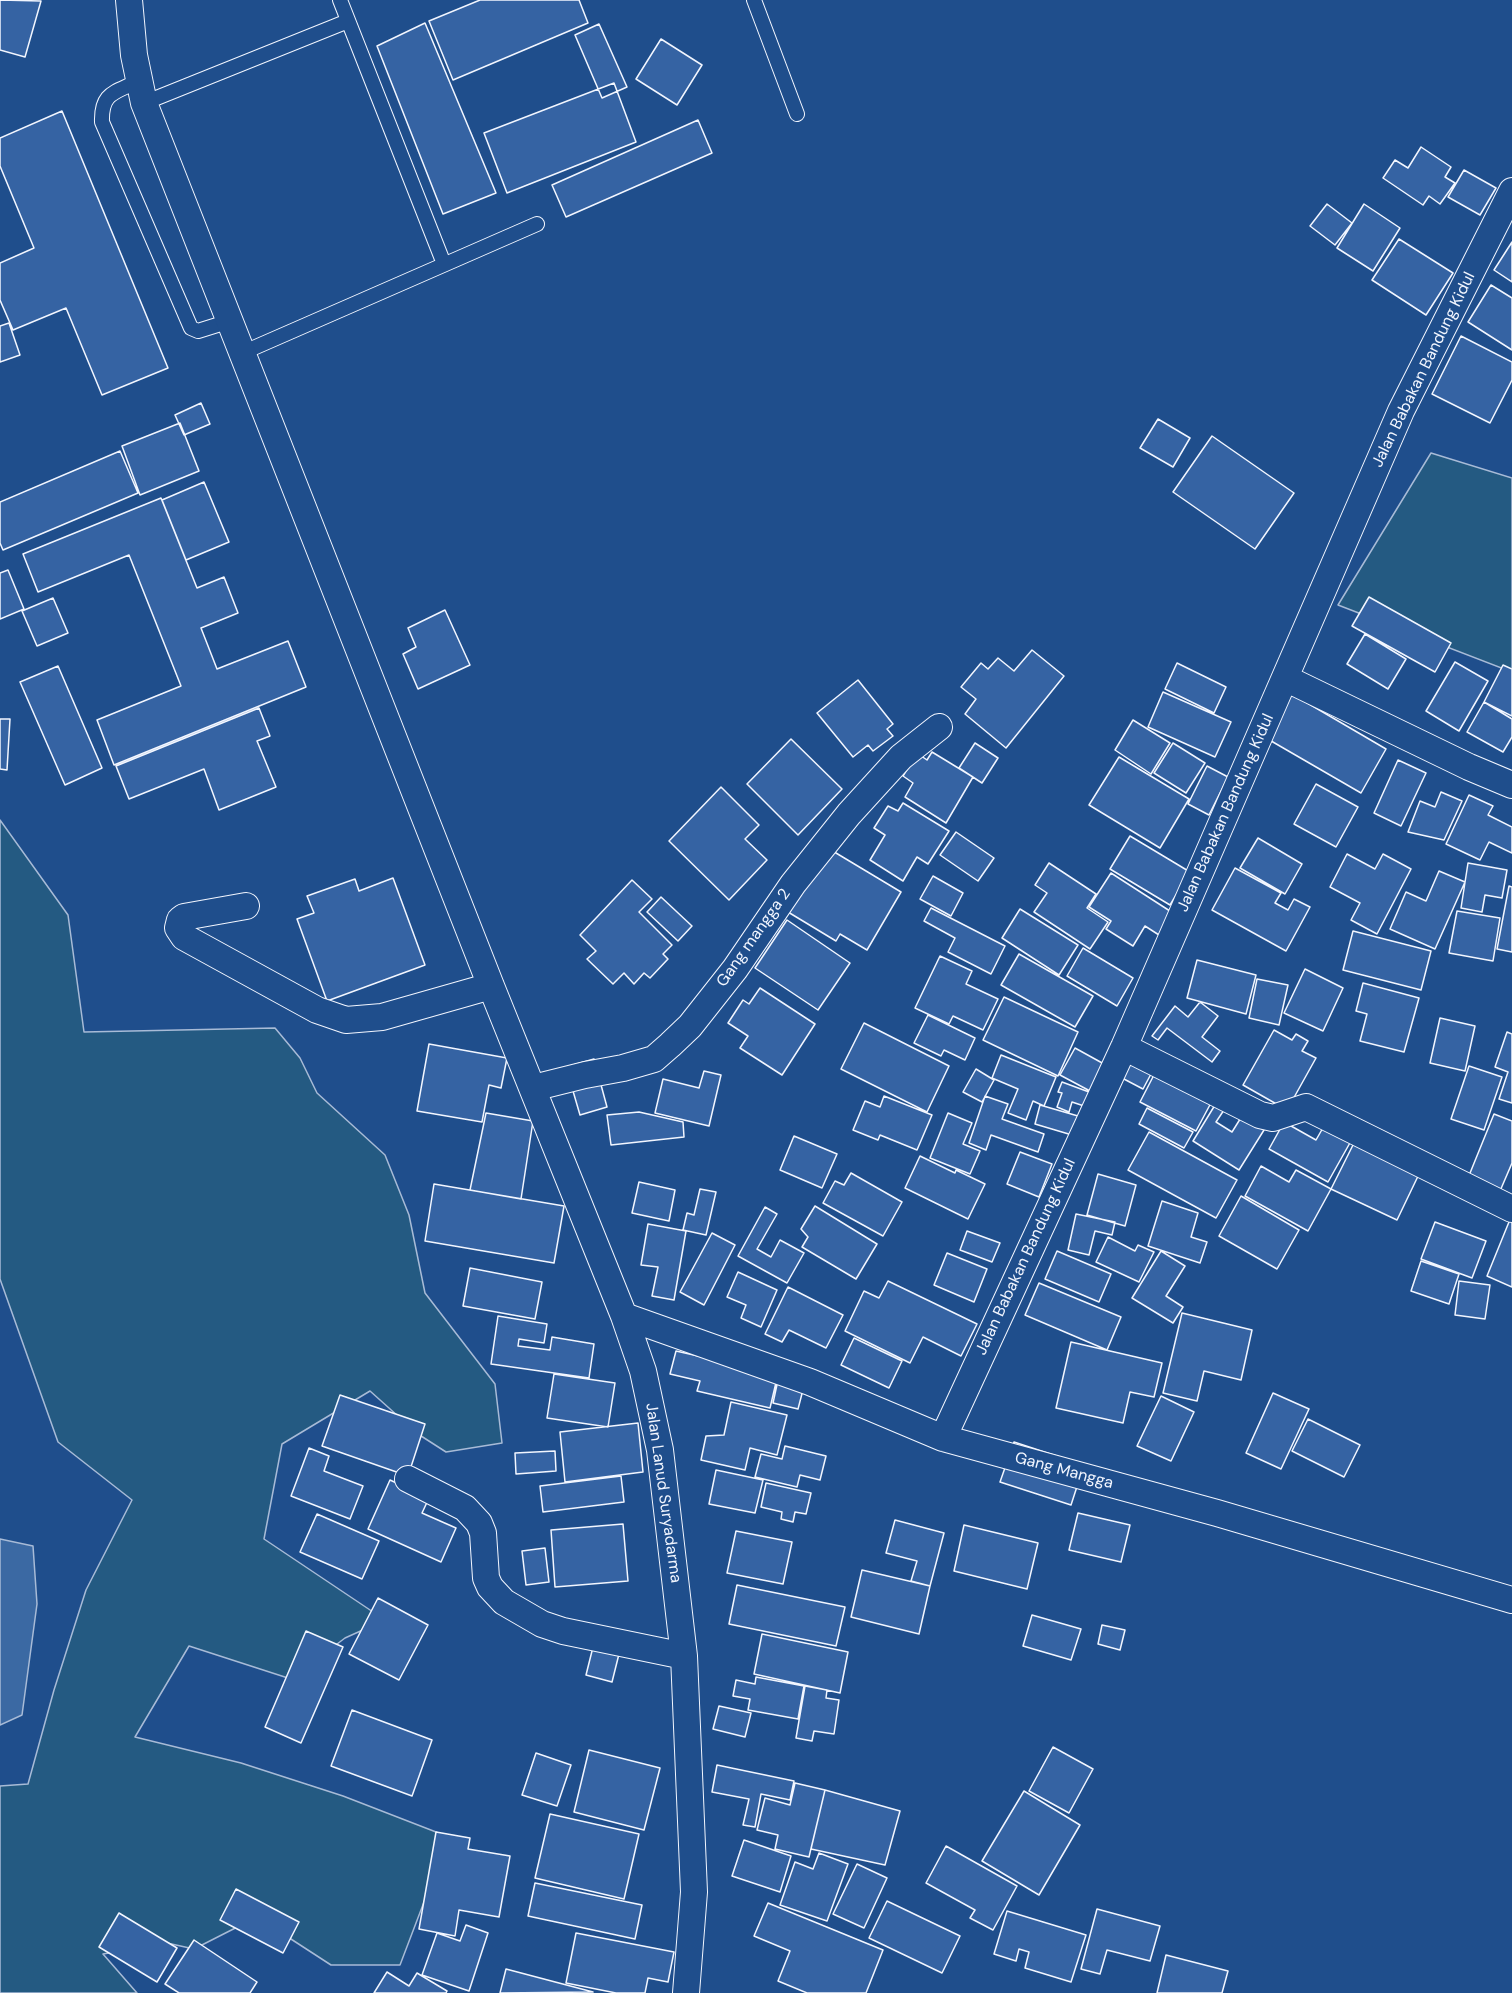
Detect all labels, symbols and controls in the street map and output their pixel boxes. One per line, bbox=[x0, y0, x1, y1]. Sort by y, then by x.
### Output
street label: Jalan Babakan Bandung Kidul bbox=[1368, 269, 1480, 471]
street label: Jalan Babakan Bandung Kidul bbox=[1174, 711, 1278, 915]
street label: Gang mangga 2 bbox=[713, 885, 795, 991]
street label: Jalan Babakan Bandung Kidul bbox=[972, 1156, 1080, 1358]
street label: Jalan Lanud Suryadarma bbox=[641, 1402, 685, 1584]
street label: Gang Mangga bbox=[1013, 1449, 1115, 1493]

